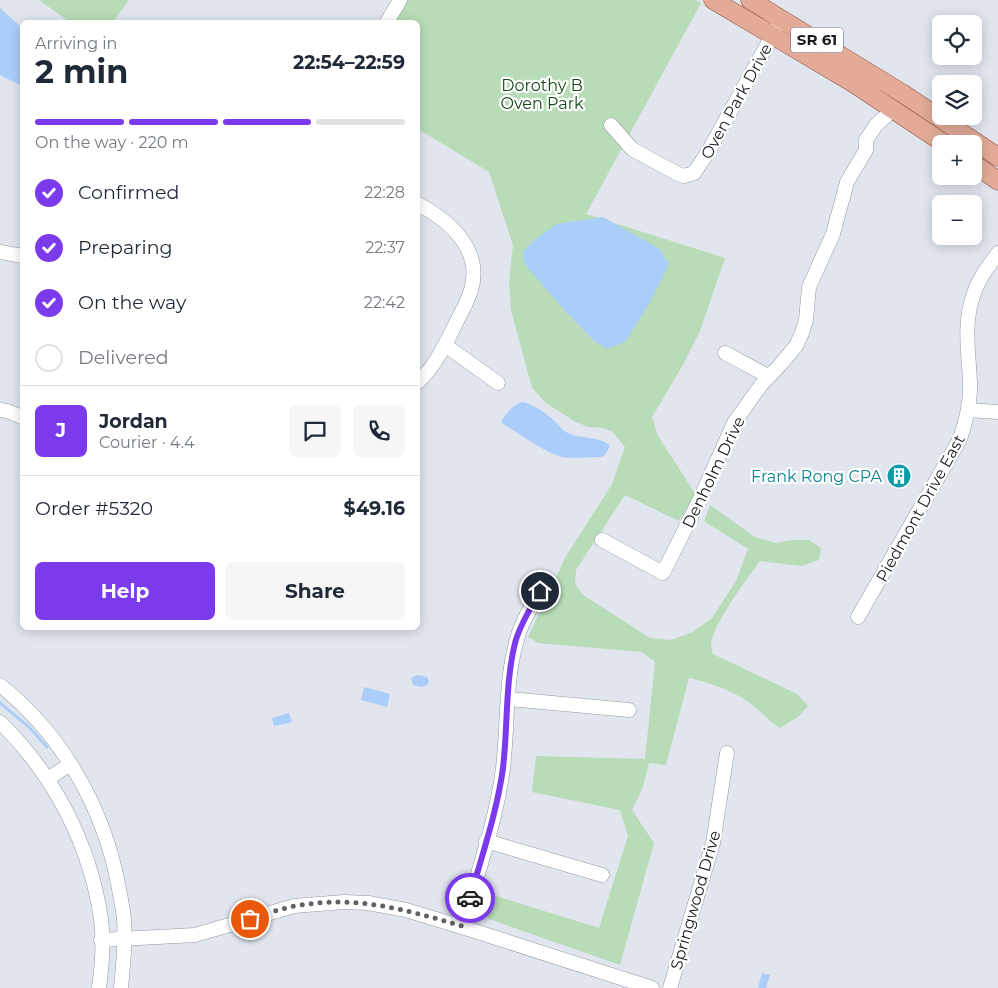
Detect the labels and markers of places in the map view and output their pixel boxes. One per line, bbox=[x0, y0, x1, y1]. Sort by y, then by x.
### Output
building icon: Frank Rong CPA bbox=[886, 463, 912, 489]
place label: Frank Rong CPA bbox=[751, 467, 883, 486]
pin bbox=[519, 570, 561, 612]
pin bbox=[229, 898, 271, 940]

